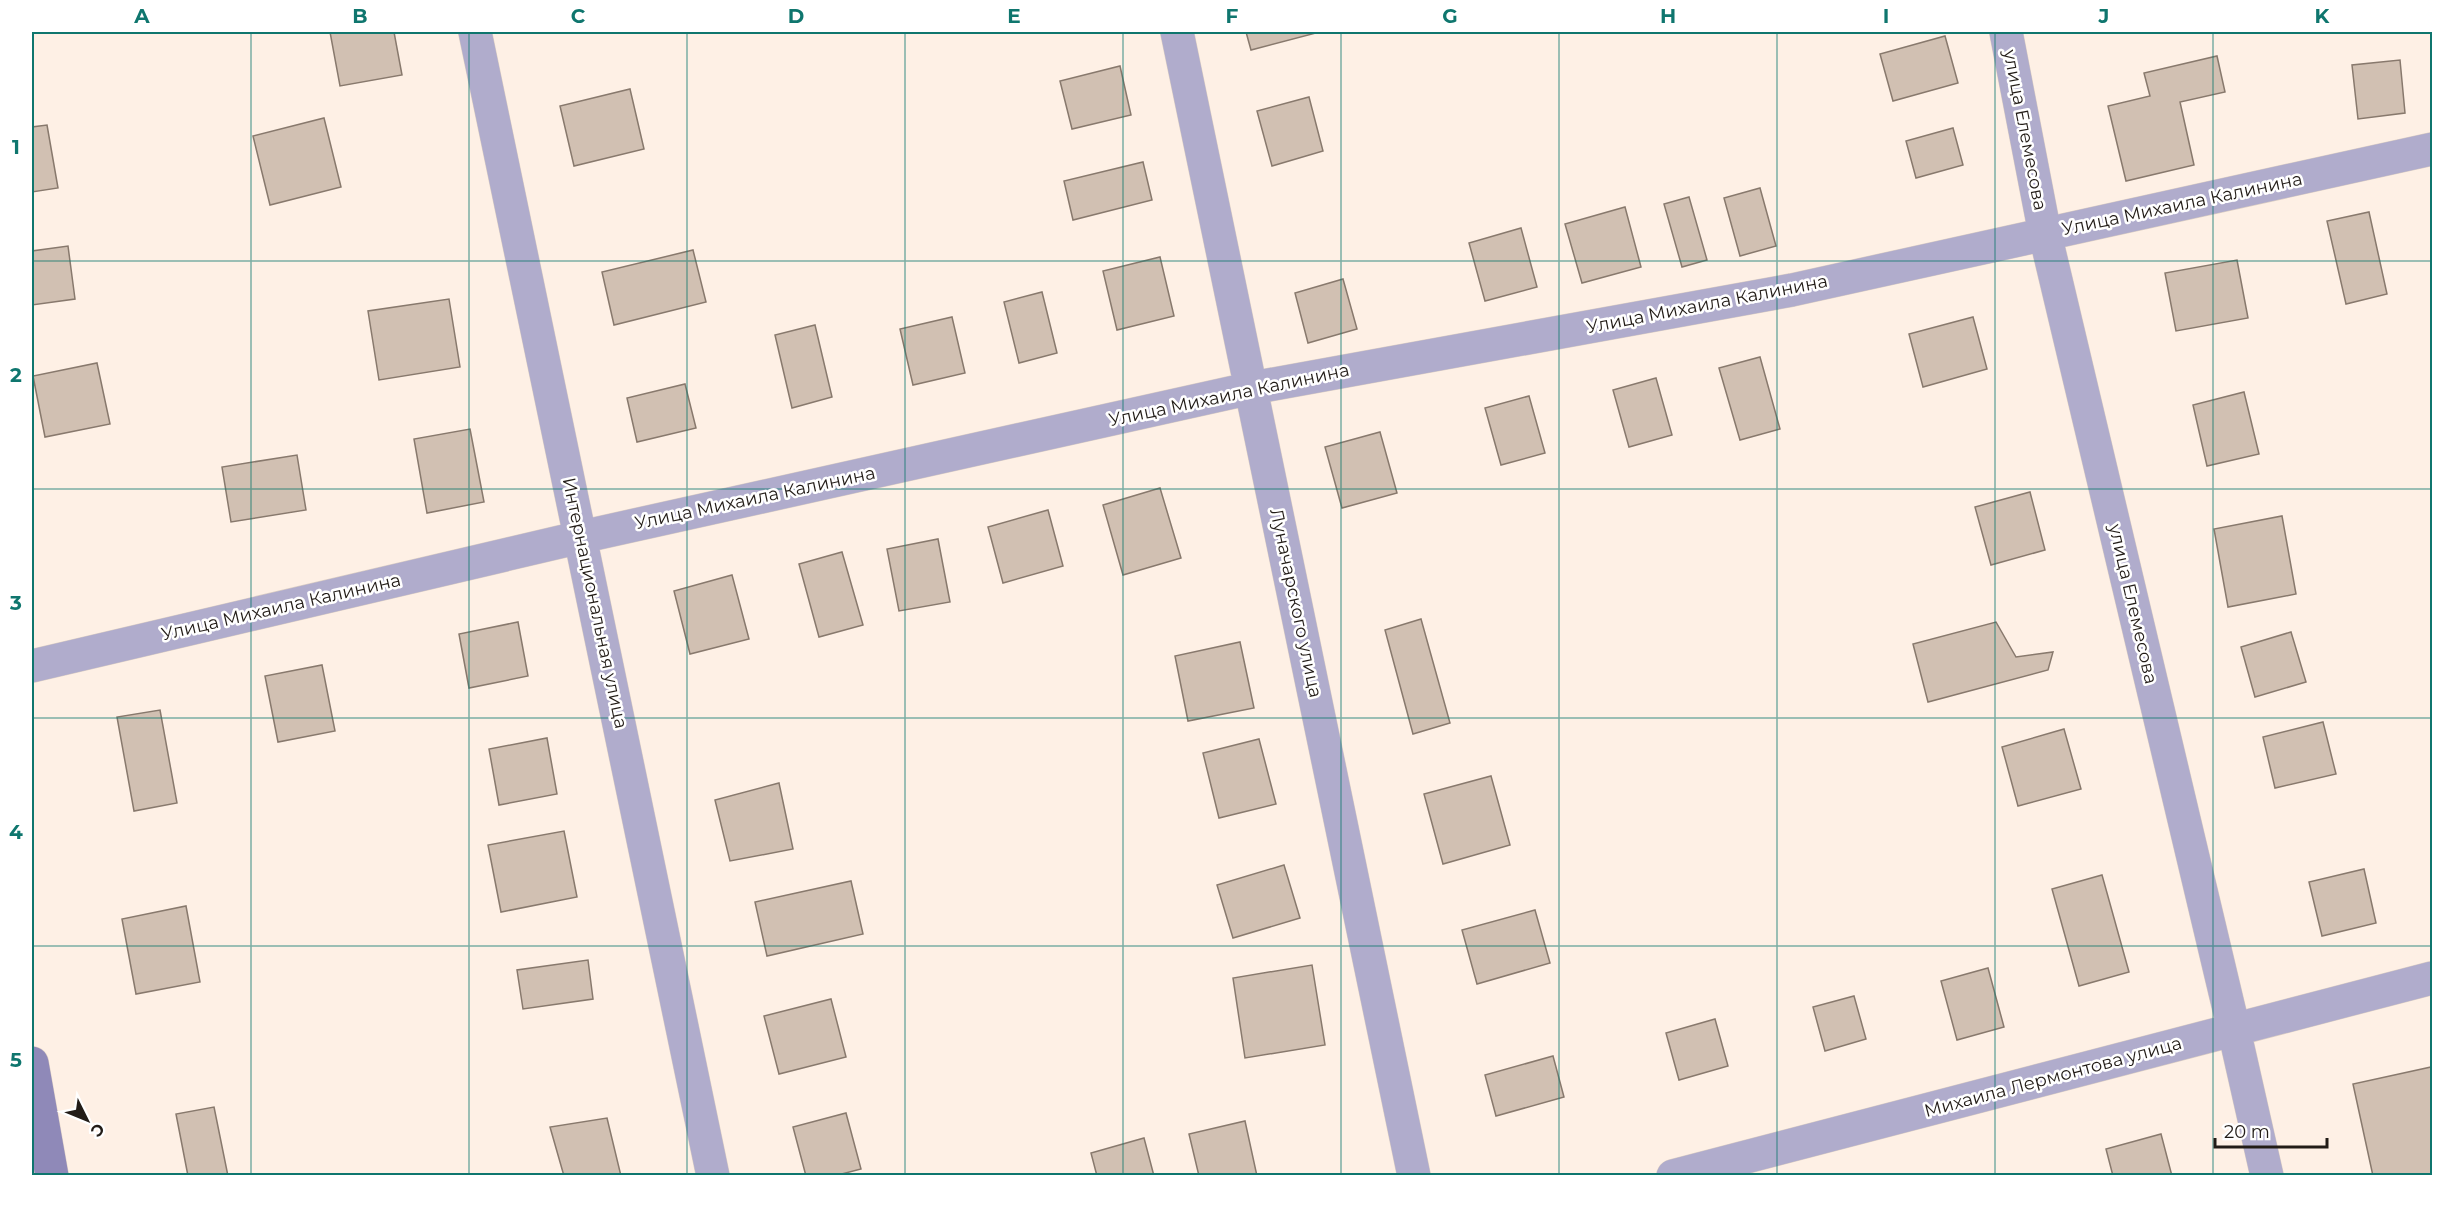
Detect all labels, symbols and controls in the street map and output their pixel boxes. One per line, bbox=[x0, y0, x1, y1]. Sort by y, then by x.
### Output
text: A bbox=[133, 4, 150, 28]
text: B bbox=[352, 4, 368, 28]
text: C bbox=[571, 4, 586, 28]
text: D bbox=[788, 4, 804, 28]
text: E bbox=[1007, 4, 1021, 28]
text: F bbox=[1226, 4, 1239, 28]
text: G bbox=[1442, 4, 1458, 28]
text: H bbox=[1660, 4, 1676, 28]
text: I bbox=[1883, 4, 1889, 28]
text: J bbox=[2098, 4, 2109, 28]
text: K bbox=[2315, 4, 2331, 28]
street label: улица Елемесова bbox=[1998, 47, 2051, 212]
text: 1 bbox=[12, 135, 20, 159]
street label: Улица Михаила Калинина bbox=[2060, 168, 2304, 240]
street label: Улица Михаила Калинина bbox=[1585, 270, 1829, 338]
street label: Улица Михаила Калинина bbox=[1107, 359, 1351, 431]
text: 2 bbox=[10, 363, 22, 387]
street label: Улица Михаила Калинина bbox=[633, 462, 877, 534]
street label: Интернациональная улица bbox=[558, 476, 632, 730]
street label: Луначарского улица bbox=[1265, 506, 1327, 700]
street label: улица Елемесова bbox=[2104, 521, 2162, 686]
street label: Улица Михаила Калинина bbox=[159, 569, 403, 645]
text: 3 bbox=[9, 591, 22, 615]
text: 4 bbox=[9, 820, 23, 844]
street label: Михаила Лермонтова улица bbox=[1922, 1032, 2184, 1122]
text: 5 bbox=[10, 1048, 22, 1072]
north arrow bbox=[57, 1090, 117, 1150]
scale bar bbox=[2215, 1111, 2328, 1149]
text: С bbox=[86, 1119, 109, 1141]
text: 20 m bbox=[2224, 1121, 2270, 1143]

